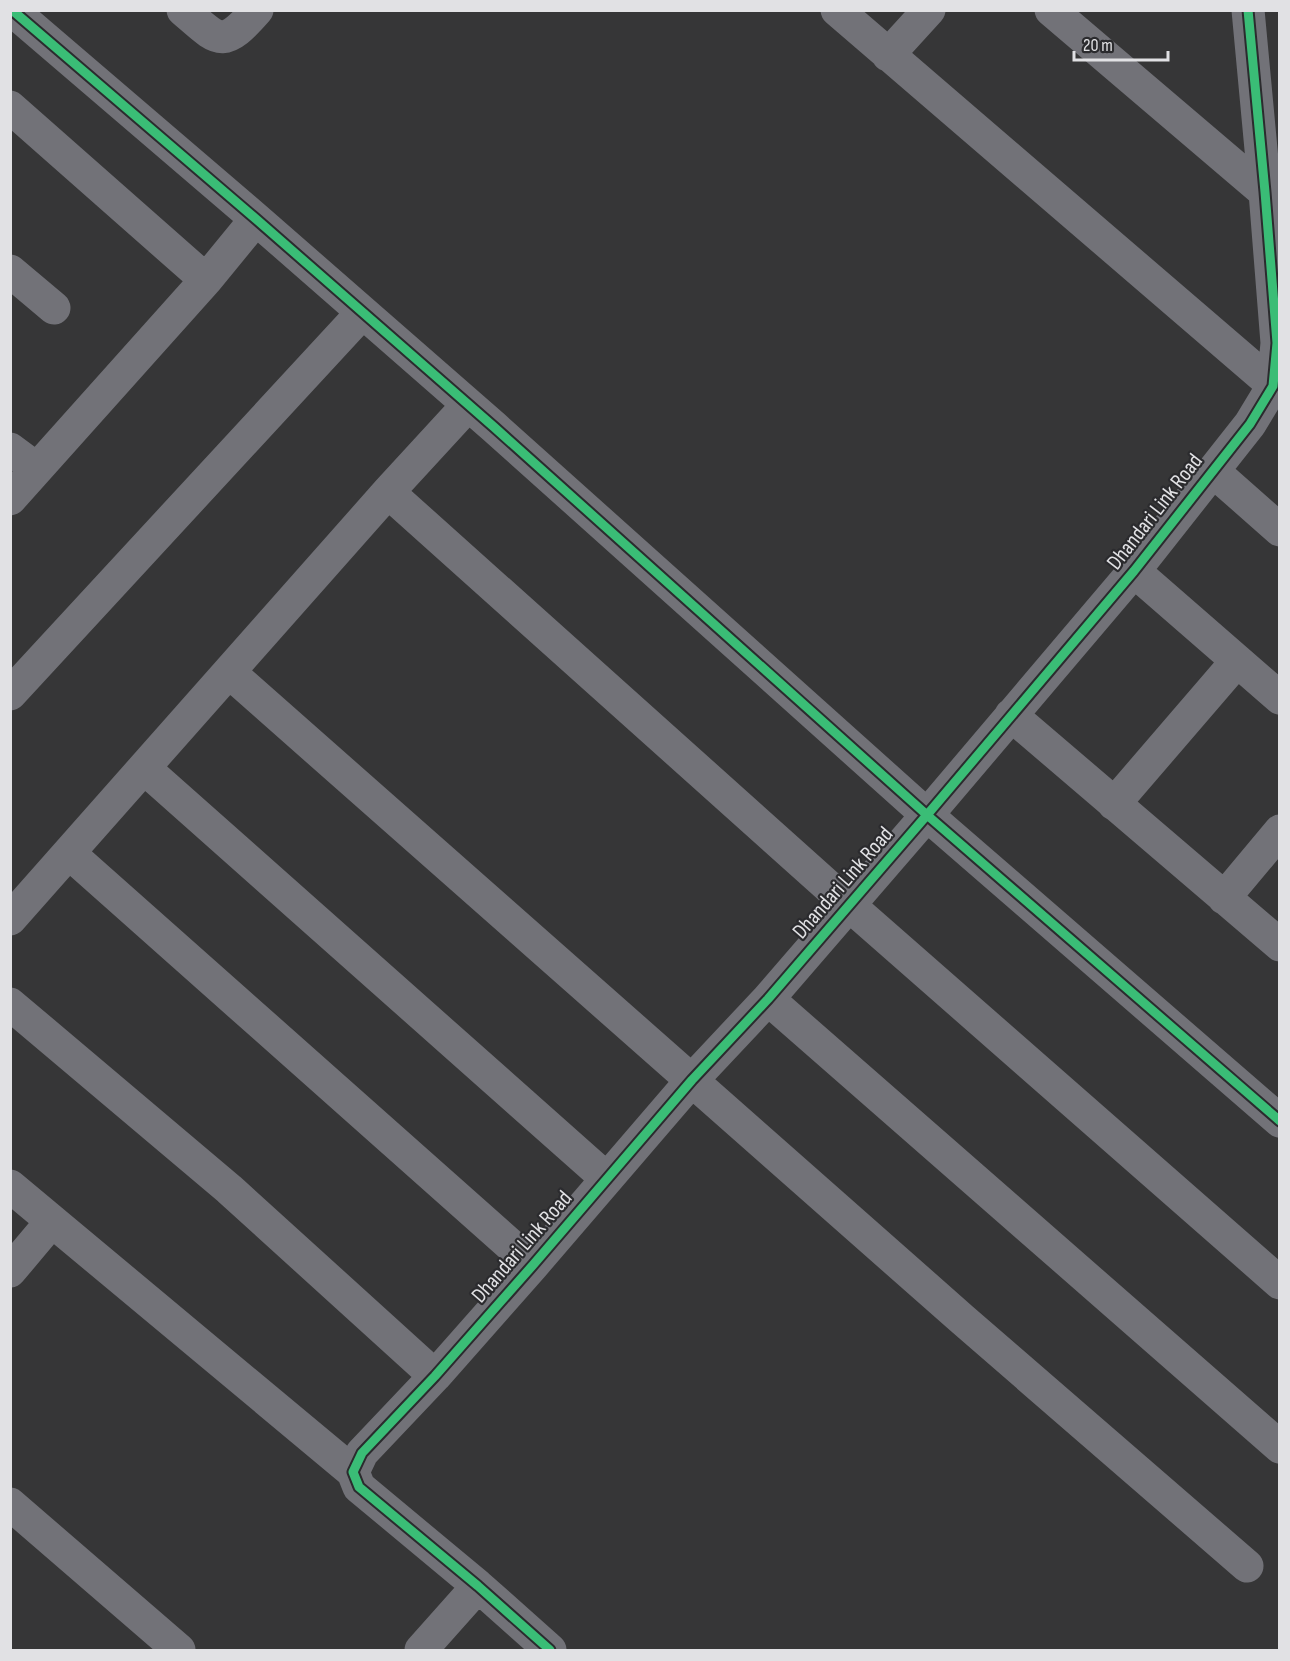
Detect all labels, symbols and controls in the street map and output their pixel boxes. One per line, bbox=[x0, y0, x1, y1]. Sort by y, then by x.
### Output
scale bar bbox=[1074, 24, 1168, 62]
text: 20 m bbox=[1083, 35, 1113, 56]
street label: Dhandari Link Road bbox=[1101, 449, 1209, 575]
street label: Dhandari Link Road bbox=[787, 821, 899, 945]
street label: Dhandari Link Road bbox=[466, 1185, 578, 1309]

